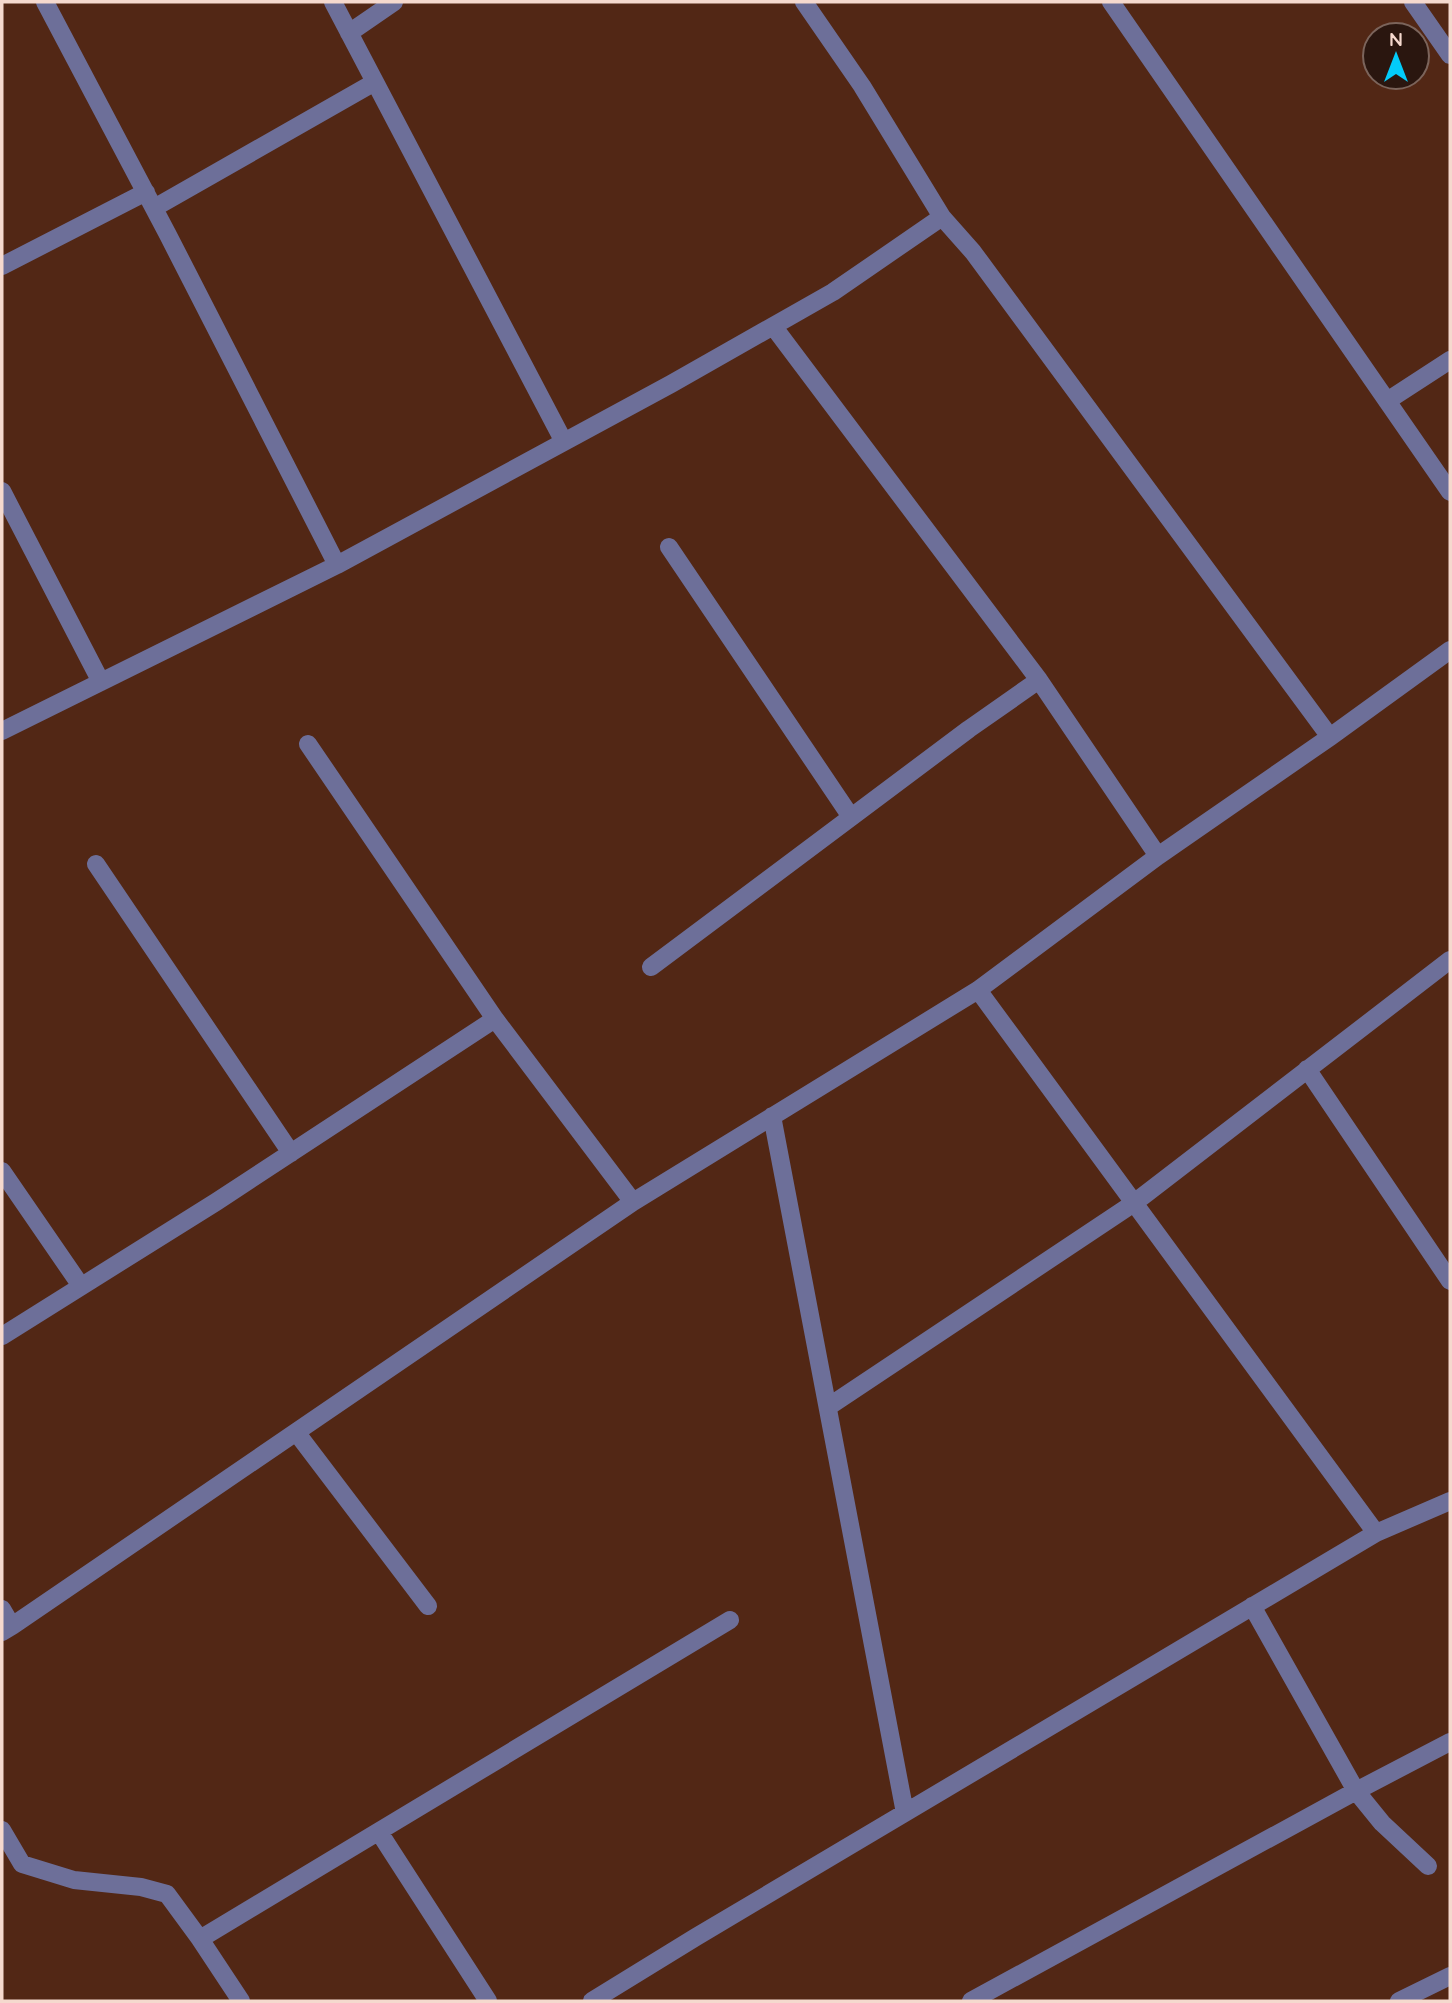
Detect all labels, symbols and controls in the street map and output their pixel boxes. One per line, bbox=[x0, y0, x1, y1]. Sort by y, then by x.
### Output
north arrow bbox=[1361, 21, 1431, 91]
text: N bbox=[1389, 27, 1403, 51]

